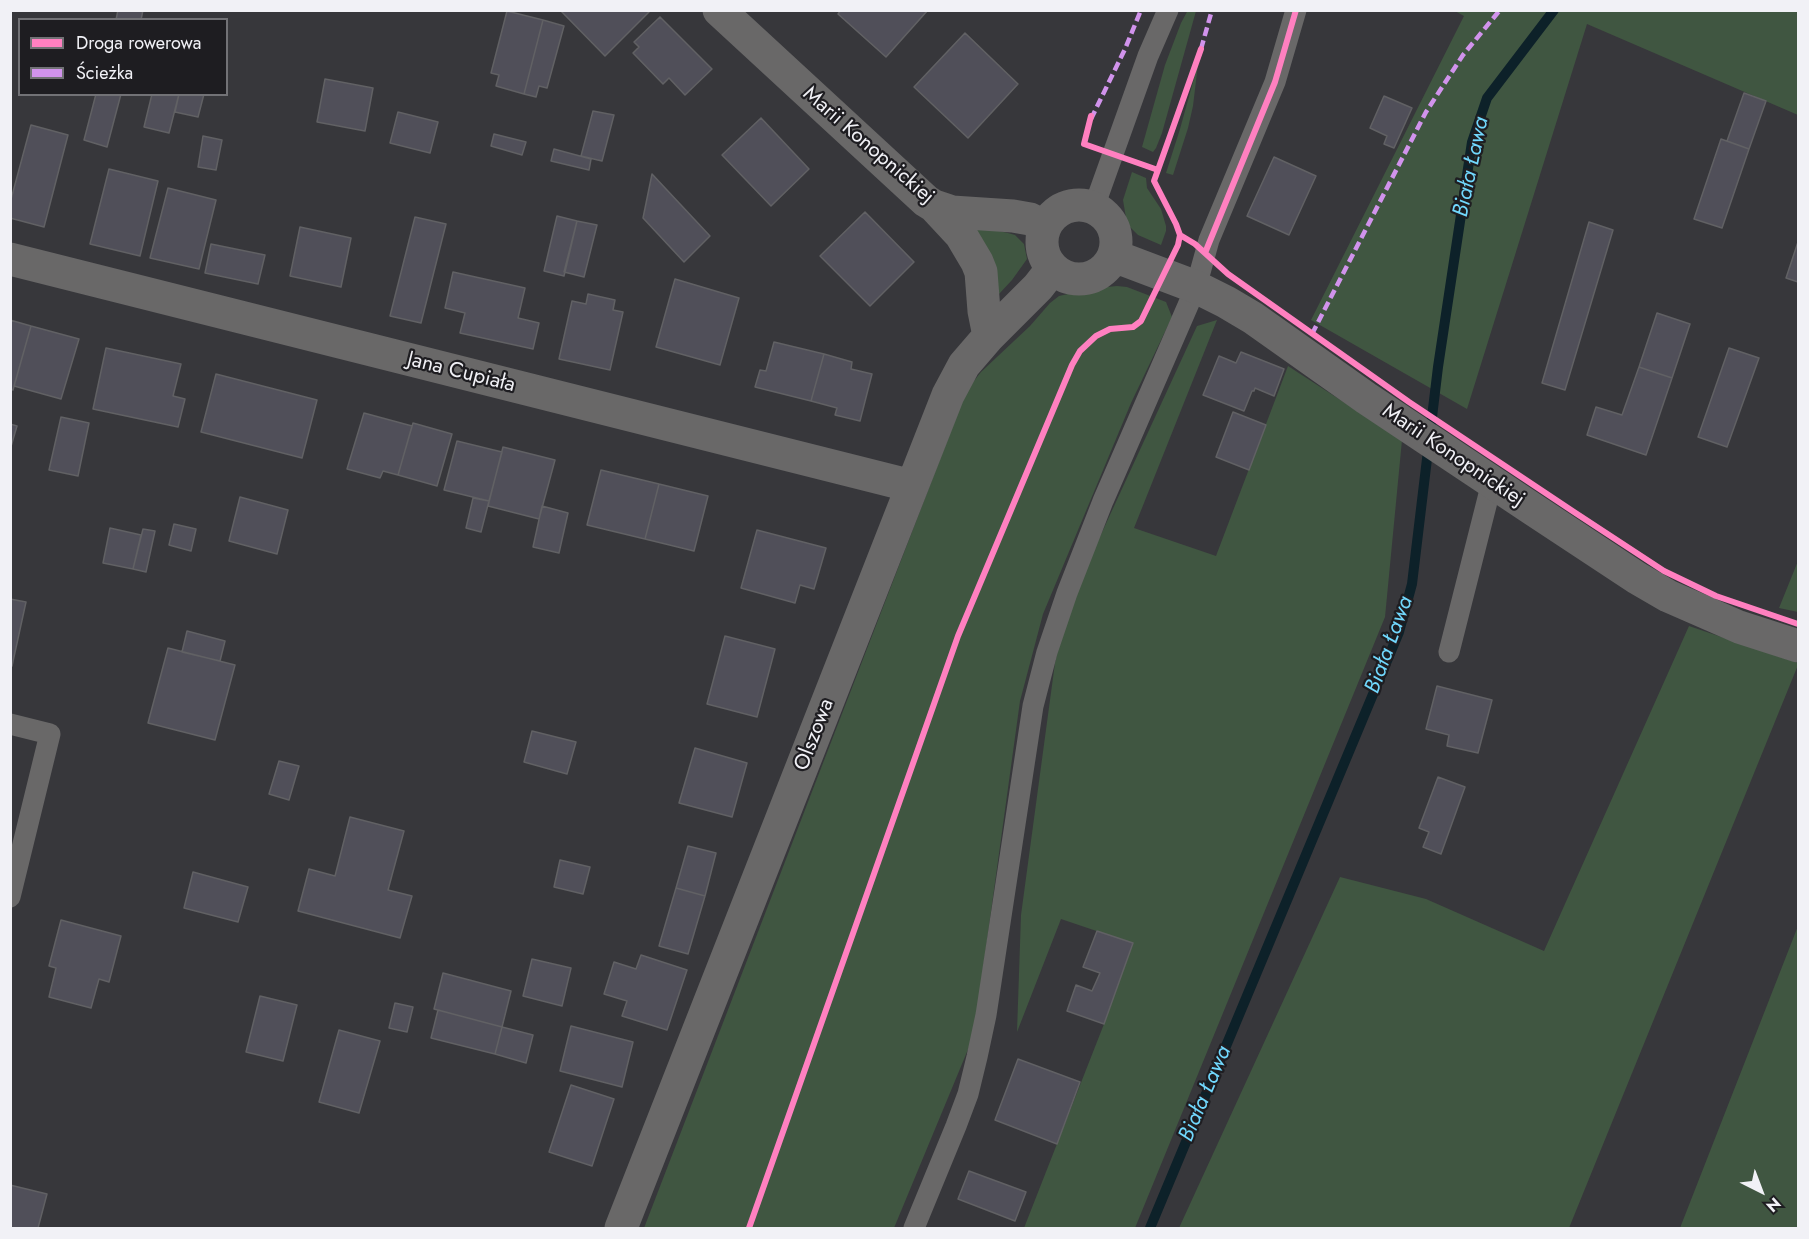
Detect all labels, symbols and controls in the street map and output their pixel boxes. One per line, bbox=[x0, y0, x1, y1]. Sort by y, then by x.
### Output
legend bbox=[18, 18, 228, 96]
text: Droga rowerowa bbox=[76, 30, 201, 56]
text: Ścieżka bbox=[76, 60, 133, 86]
street label: Marii Konopnickiej bbox=[797, 82, 939, 210]
water label: Biała Ława bbox=[1449, 115, 1495, 219]
street label: Jana Cupiała bbox=[404, 347, 518, 399]
street label: Marii Konopnickiej bbox=[1377, 399, 1529, 513]
water label: Biała Ława bbox=[1360, 593, 1420, 697]
street label: Olszowa bbox=[790, 696, 840, 774]
water label: Biała Ława bbox=[1174, 1042, 1238, 1146]
north arrow bbox=[1731, 1161, 1791, 1221]
text: N bbox=[1761, 1192, 1786, 1218]

